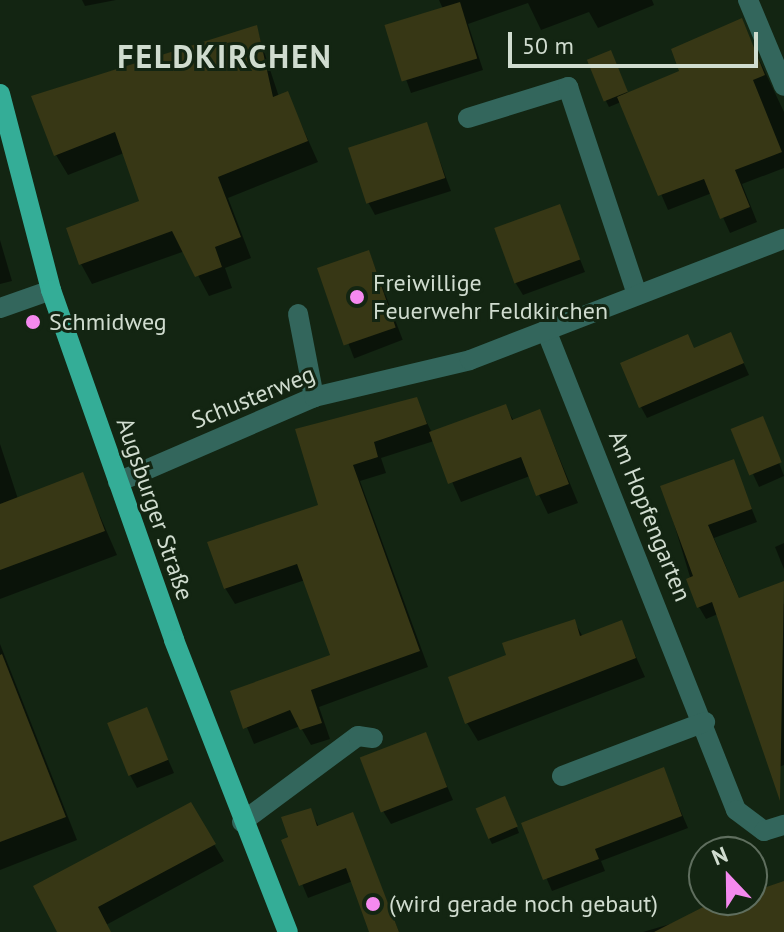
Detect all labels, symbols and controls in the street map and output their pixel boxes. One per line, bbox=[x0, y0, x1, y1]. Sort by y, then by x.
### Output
scale bar bbox=[512, 16, 762, 66]
text: 50 m bbox=[522, 30, 574, 61]
district label: FELDKIRCHEN bbox=[117, 37, 333, 75]
place label: Freiwillige Feuerwehr Feldkirchen bbox=[373, 269, 608, 325]
marker: Freiwillige Feuerwehr Feldkirchen bbox=[348, 288, 366, 306]
place label: Schmidweg bbox=[49, 308, 167, 336]
marker: Schmidweg bbox=[24, 313, 42, 331]
street label: Schusterweg bbox=[187, 359, 319, 435]
street label: Augsburger Straße bbox=[110, 414, 200, 604]
street label: Am Hopfengarten bbox=[603, 427, 697, 605]
north arrow bbox=[688, 836, 768, 916]
text: N bbox=[708, 840, 732, 871]
place label: (wird gerade noch gebaut) bbox=[389, 890, 658, 918]
marker: (wird gerade noch gebaut) bbox=[364, 895, 382, 913]

